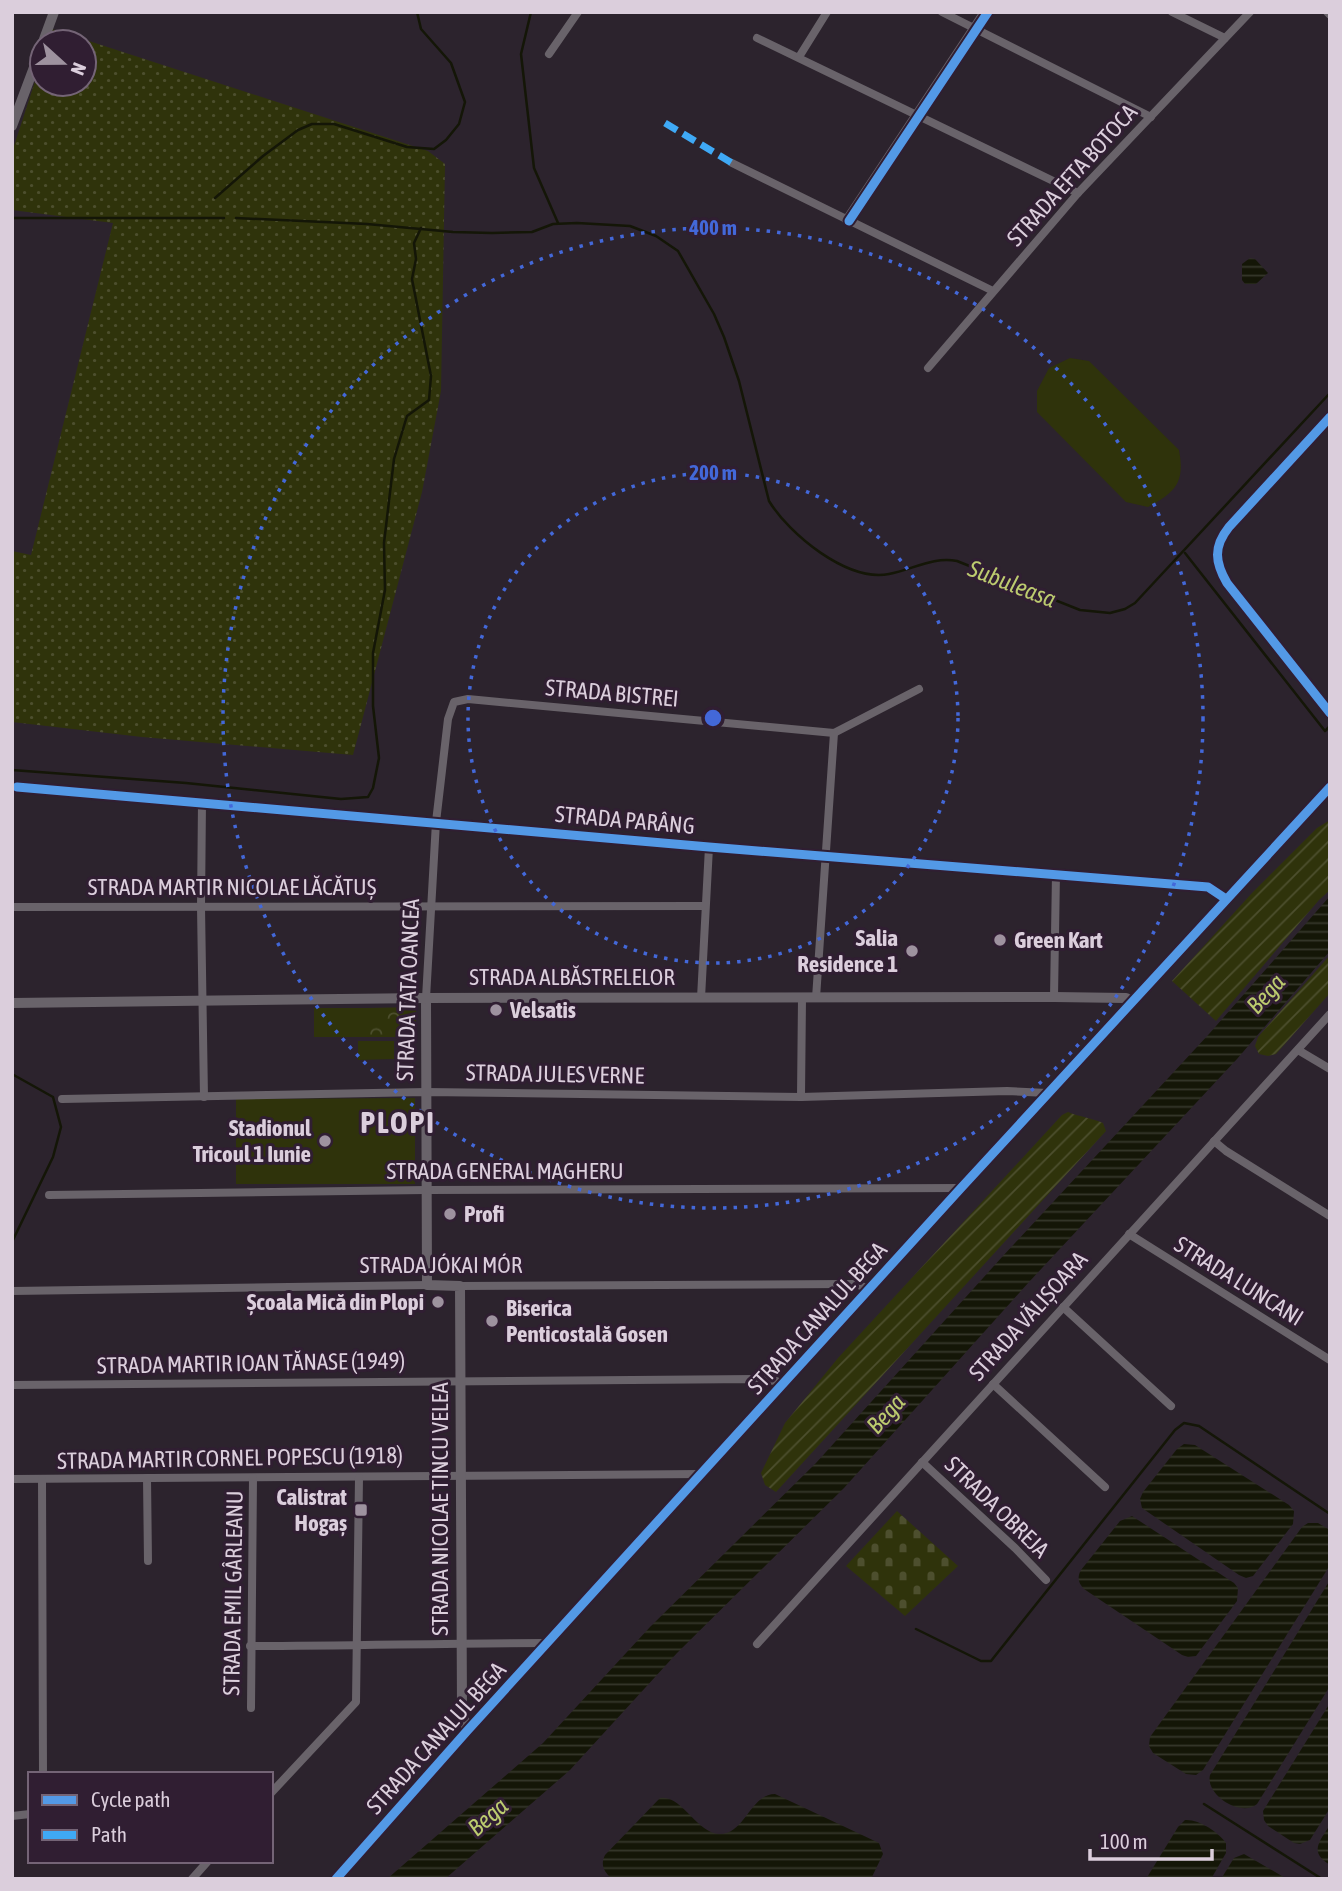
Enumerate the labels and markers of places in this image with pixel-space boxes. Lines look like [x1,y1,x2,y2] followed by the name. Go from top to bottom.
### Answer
[701,706,725,730] centre of rings
[797,925,898,977] place label: Salia Residence 1
[1014,927,1103,953] place label: Green Kart
[992,932,1008,948] marker: Green Kart
[904,943,920,959] marker: Salia Residence 1
[509,997,576,1023] place label: Velsatis
[488,1002,504,1018] marker: Velsatis
[193,1115,312,1167] place label: Stadionul Tricoul 1 Iunie
[317,1133,333,1149] marker: Stadionul Tricoul 1 Iunie
[464,1201,505,1227] place label: Profi
[442,1206,458,1222] marker: Profi
[247,1289,424,1316] place label: Școala Mică din Plopi
[430,1294,446,1310] marker: Școala Mică din Plopi
[506,1295,668,1347] place label: Biserica Penticostală Gosen
[484,1313,500,1329] marker: Biserica Penticostală Gosen
[276,1484,347,1537] place label: Calistrat Hogaș
[353,1502,369,1518] marker: Calistrat Hogaș

